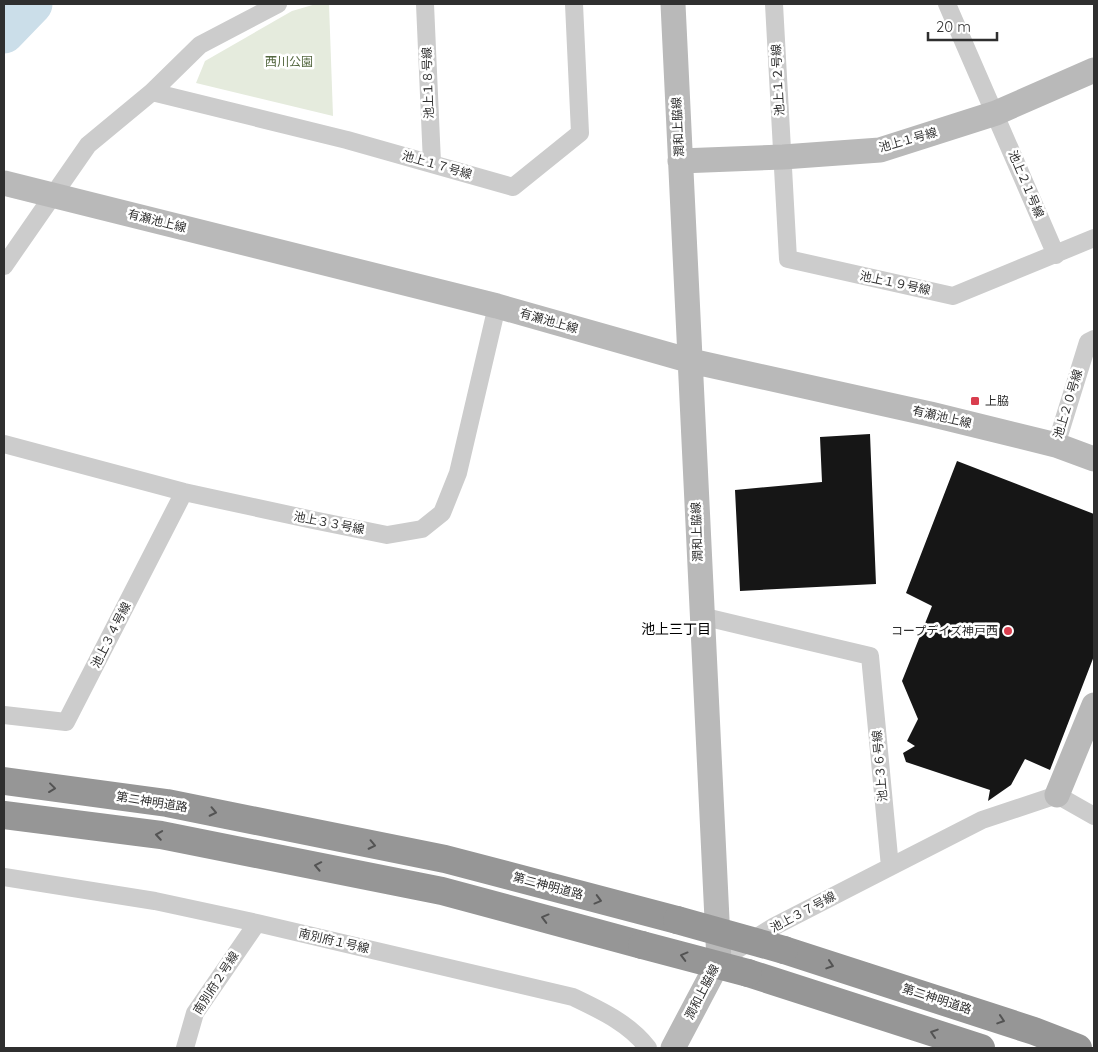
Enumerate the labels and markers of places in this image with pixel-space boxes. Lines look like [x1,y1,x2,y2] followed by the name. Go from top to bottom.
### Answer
[985,393,1009,408] place label: 上脇
[969,395,981,407] marker: 上脇
[891,623,998,638] place label: コープデイズ神戸西
[1002,625,1014,637] marker: コープデイズ神戸西

